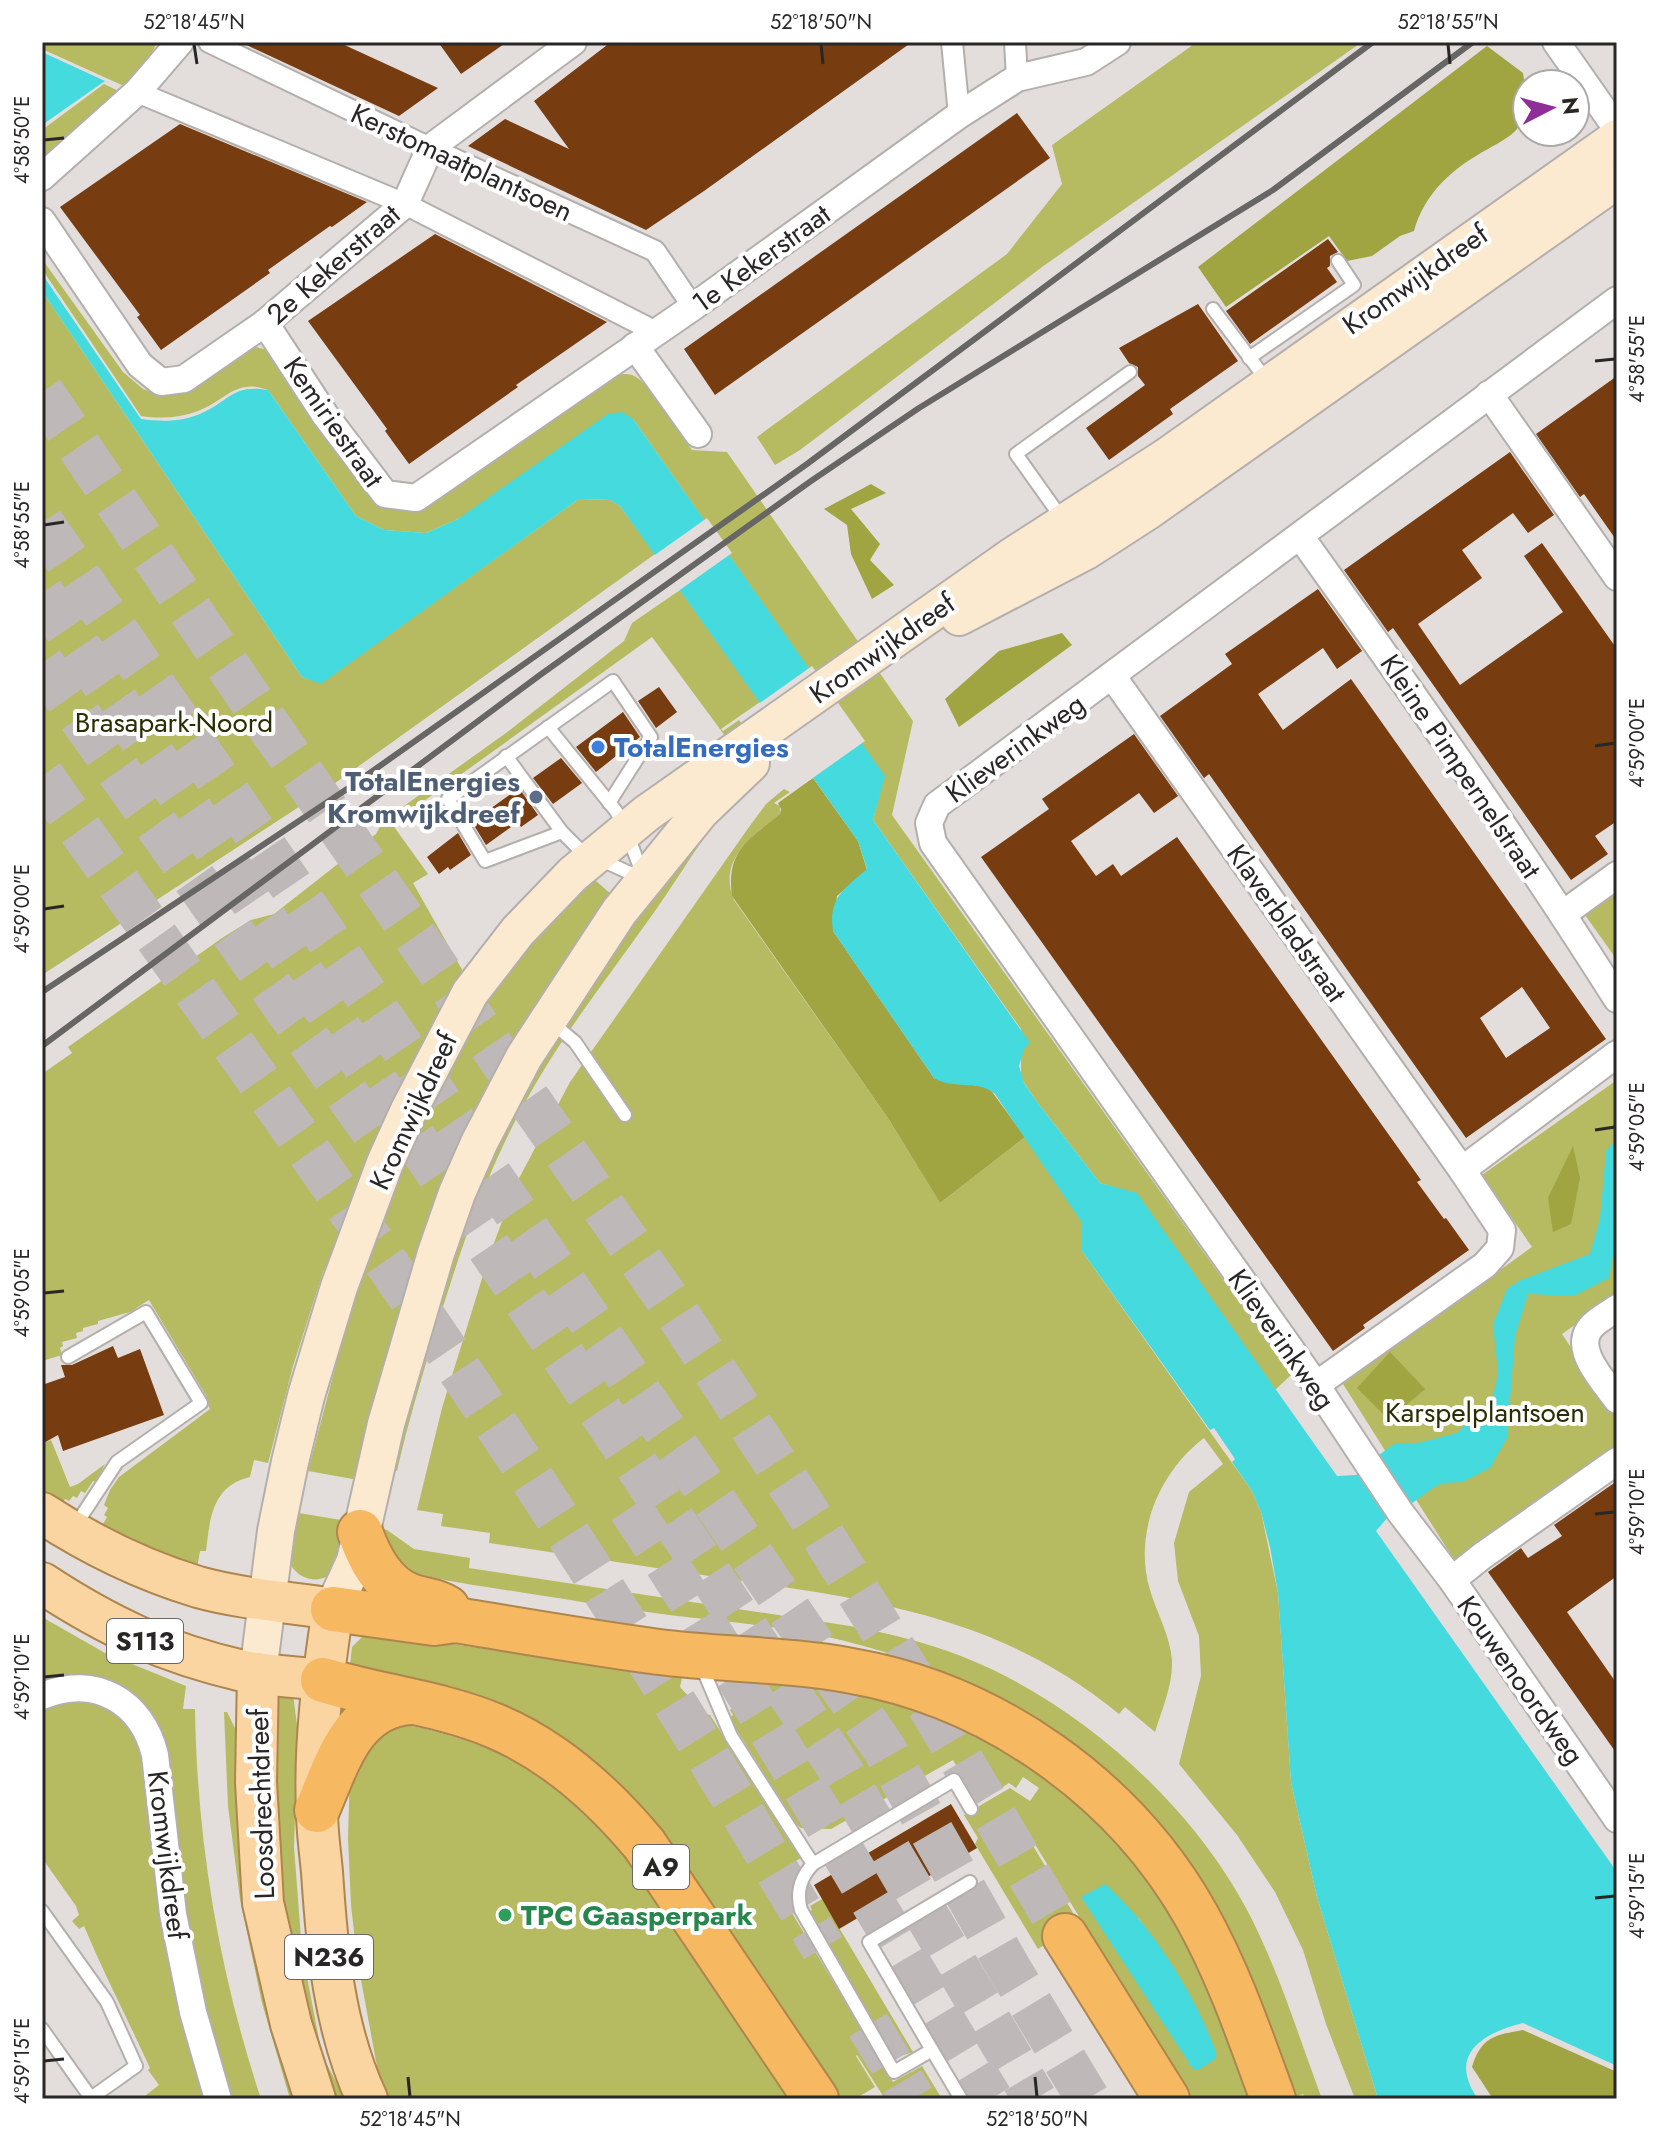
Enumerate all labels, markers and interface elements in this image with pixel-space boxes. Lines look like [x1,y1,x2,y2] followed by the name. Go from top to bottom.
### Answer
[143,8,245,37] text: 52°18'45"N
[770,8,872,37] text: 52°18'50"N
[1397,8,1499,37] text: 52°18'55"N
[1511,68,1591,148] north arrow
[344,93,580,232] street label: Kerstomaatplantsoen
[8,96,37,184] text: 4°58'50"E
[1554,96,1588,116] text: N
[257,194,409,334] street label: 2e Kekerstraat
[684,194,839,323] street label: 1e Kekerstraat
[1334,213,1497,345] street label: Kromwijkdreef
[1623,315,1652,403] text: 4°58'55"E
[273,349,394,496] street label: Kemiriestraat
[8,481,37,569] text: 4°58'55"E
[801,582,964,714] street label: Kromwijkdreef
[1370,646,1551,887] street label: Kleine Pimpernelstraat
[937,684,1093,813] street label: Klieverinkweg
[1623,698,1652,788] text: 4°59'00"E
[75,702,273,743] park label: Brasapark-Noord
[614,727,789,768] place label: TotalEnergies
[589,738,607,756] marker: TotalEnergies
[327,761,521,834] place label: TotalEnergies Kromwijkdreef
[527,788,545,806] marker: TotalEnergies Kromwijkdreef
[1217,836,1356,1011] street label: Klaverbladstraat
[8,864,37,954] text: 4°59'00"E
[359,1025,468,1197] street label: Kromwijkdreef
[1623,1082,1652,1172] text: 4°59'05"E
[8,1248,37,1338] text: 4°59'05"E
[1218,1261,1345,1418] street label: Klieverinkweg
[1385,1392,1585,1433] park label: Karspelplantsoen
[1623,1468,1652,1556] text: 4°59'10"E
[1447,1587,1594,1773] street label: Kouwenoordweg
[107,1619,183,1663] road number: S113
[8,1633,37,1721] text: 4°59'10"E
[238,1707,285,1900] street label: Loosdrechtdreef
[137,1768,198,1943] street label: Kromwijkdreef
[633,1845,689,1889] road number: A9
[1623,1853,1652,1939] text: 4°59'15"E
[521,1895,753,1936] place label: TPC Gaasperpark
[496,1906,514,1924] marker: TPC Gaasperpark
[285,1935,373,1979] road number: N236
[8,2018,37,2104] text: 4°59'15"E
[359,2105,461,2134] text: 52°18'45"N
[986,2105,1088,2134] text: 52°18'50"N

